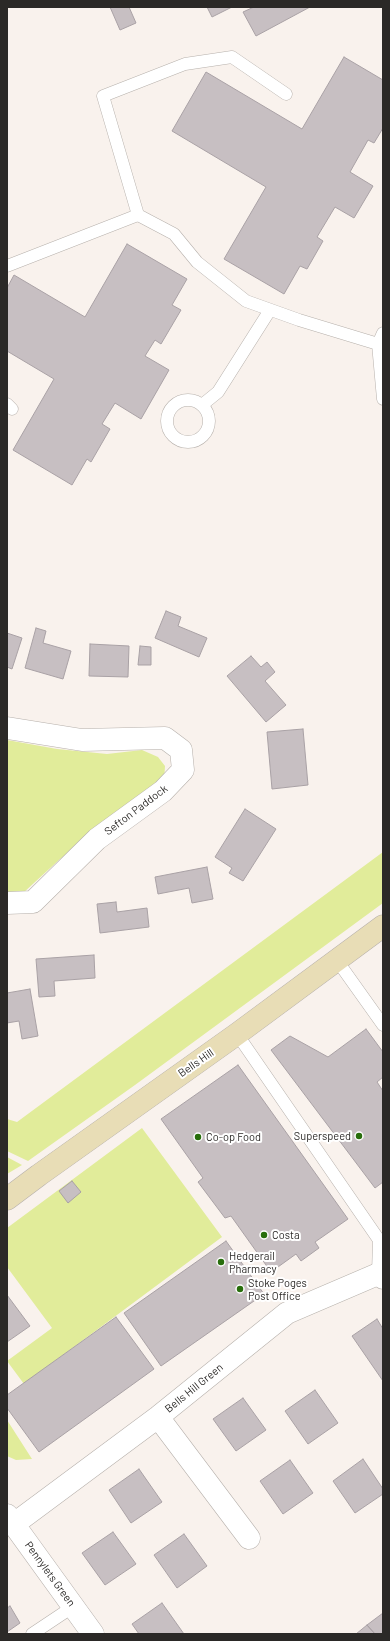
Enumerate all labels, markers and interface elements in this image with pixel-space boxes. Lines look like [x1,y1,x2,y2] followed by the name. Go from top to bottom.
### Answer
[102,782,170,838] street label: Sefton Paddock
[176,1046,216,1080] street label: Bells Hill
[294,1129,351,1143] place label: Superspeed
[206,1130,261,1144] place label: Co-op Food
[354,1131,364,1141] marker: Superspeed
[193,1132,203,1142] marker: Co-op Food
[272,1228,300,1242] place label: Costa
[259,1230,269,1240] marker: Costa
[229,1249,277,1275] place label: Hedgerail Pharmacy
[216,1257,226,1267] marker: Hedgerail Pharmacy
[248,1276,307,1302] place label: Stoke Poges Post Office
[235,1284,245,1294] marker: Stoke Poges Post Office
[162,1361,226,1415] street label: Bells Hill Green
[22,1539,78,1609] street label: Pennylets Green

